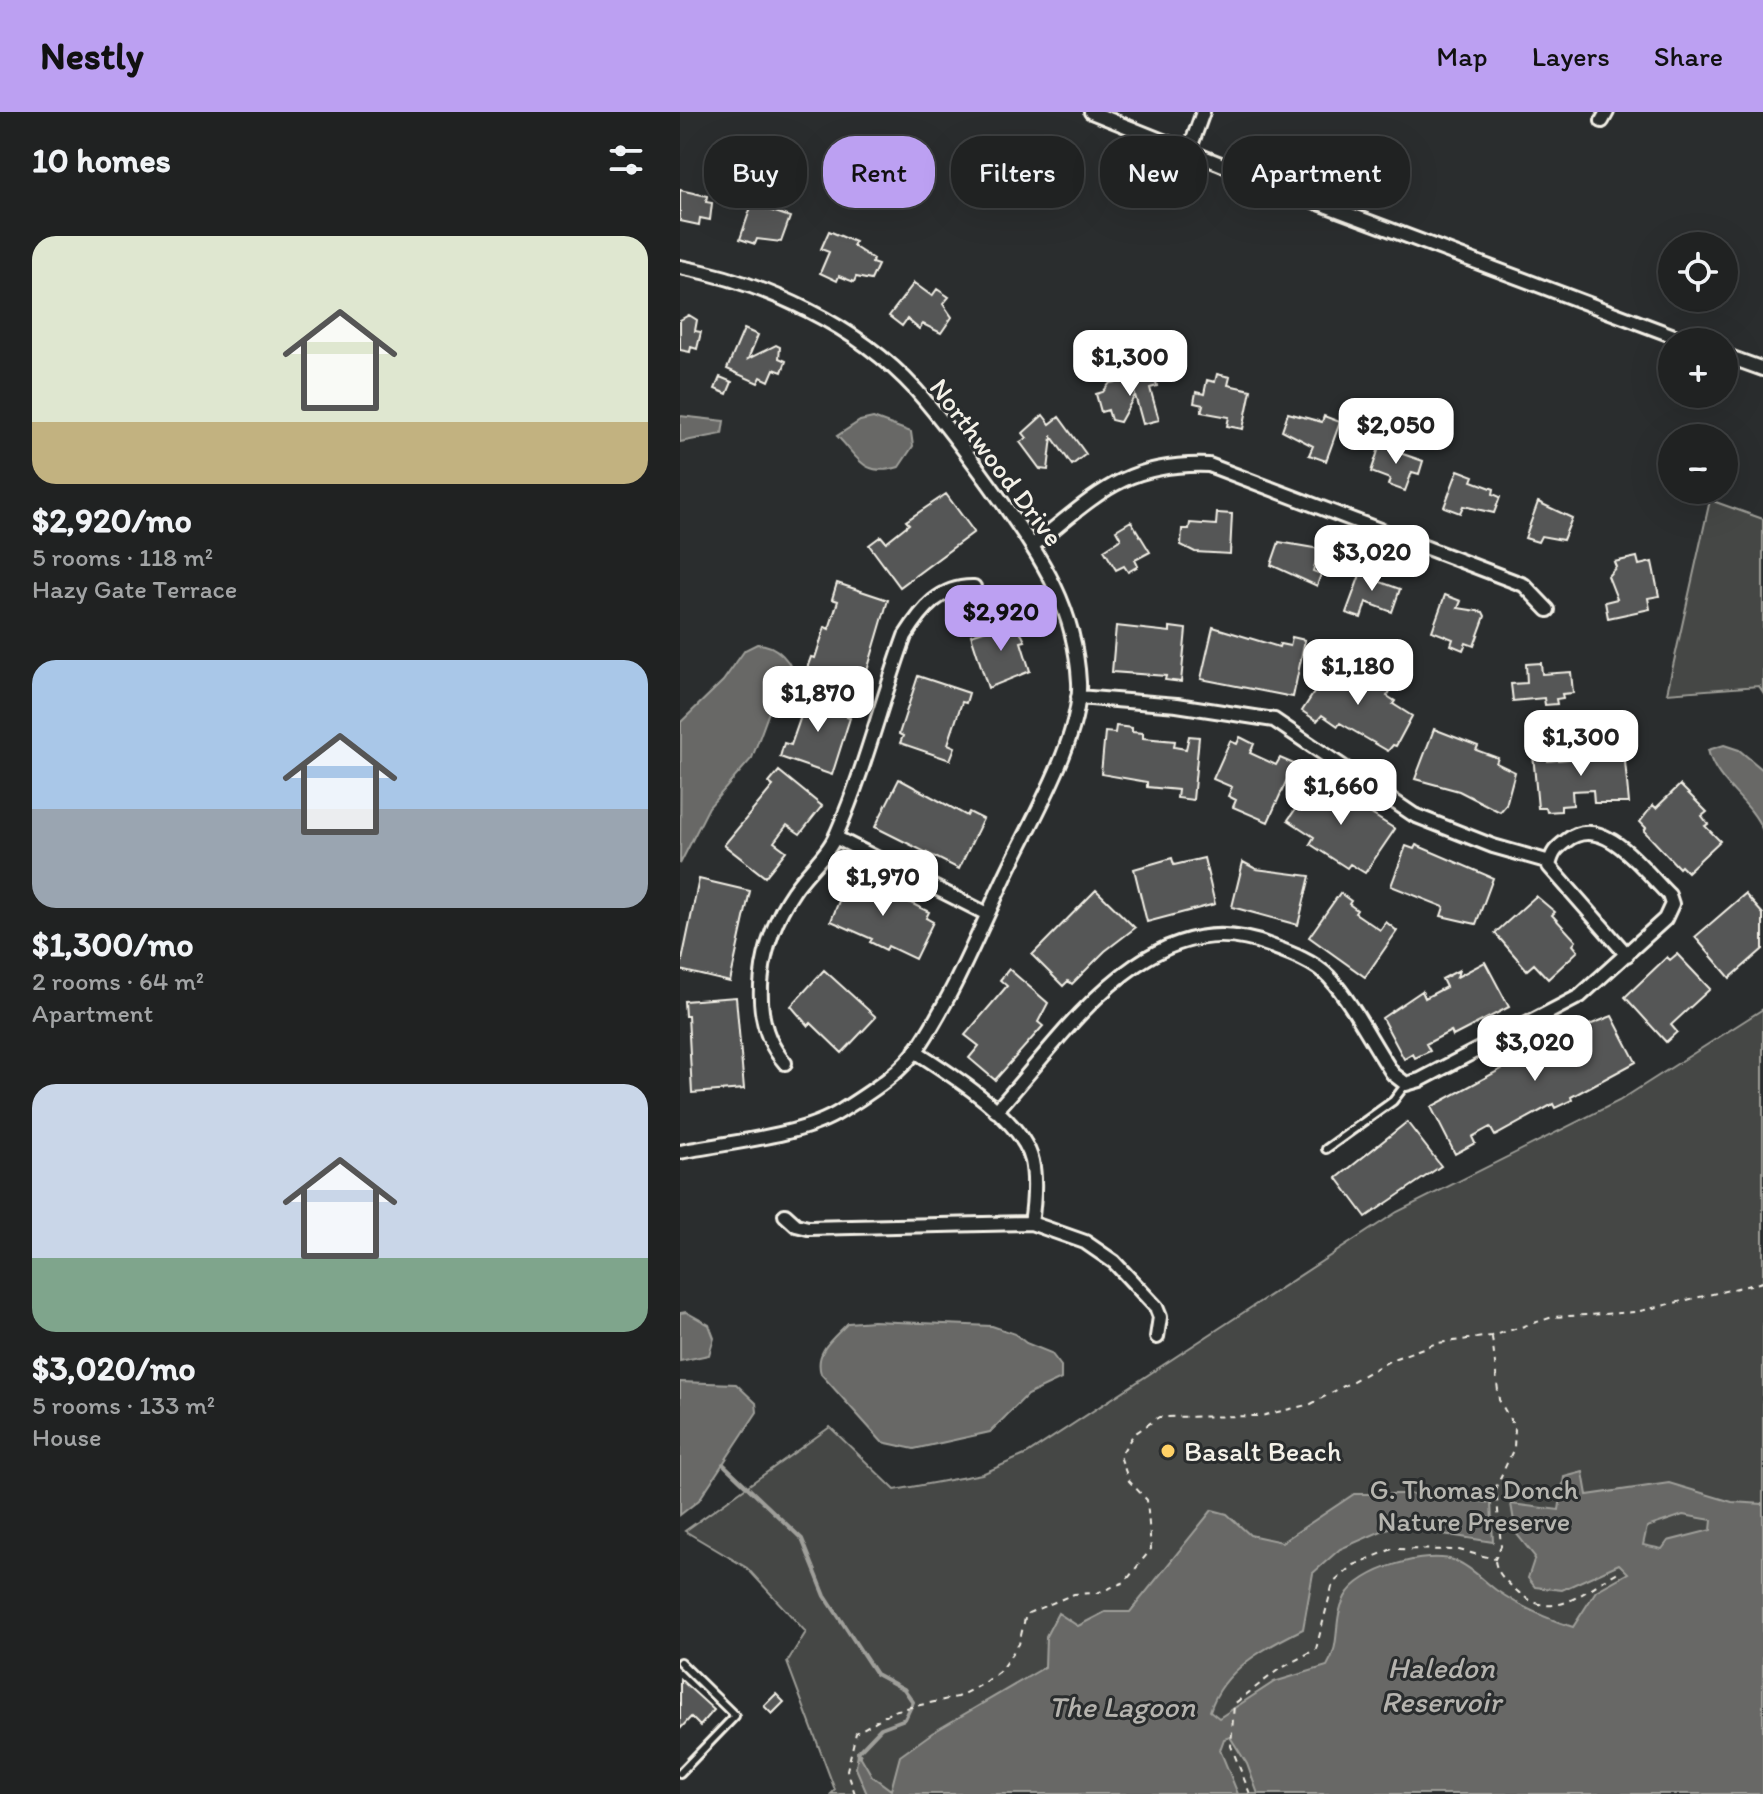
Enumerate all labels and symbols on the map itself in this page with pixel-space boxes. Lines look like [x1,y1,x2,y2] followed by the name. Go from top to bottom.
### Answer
[1065,330,1195,398] pin: $1,300
[923,371,1071,553] street label: Northwood Drive
[1331,398,1461,466] pin: $2,050
[1307,525,1437,593] pin: $3,020
[936,585,1066,653] pin: $2,920
[1293,639,1423,707] pin: $1,180
[753,666,883,734] pin: $1,870
[1516,710,1646,778] pin: $1,300
[1276,759,1406,827] pin: $1,660
[818,850,948,918] pin: $1,970
[1470,1015,1600,1083] pin: $3,020
[1184,1434,1341,1468] place label: Basalt Beach
[1159,1442,1177,1460] marker: Basalt Beach
[1369,1472,1579,1538] park label: G. Thomas Donch Nature Preserve
[1381,1649,1504,1720] water label: Haledon Reservoir
[1049,1688,1196,1725] water label: The Lagoon

